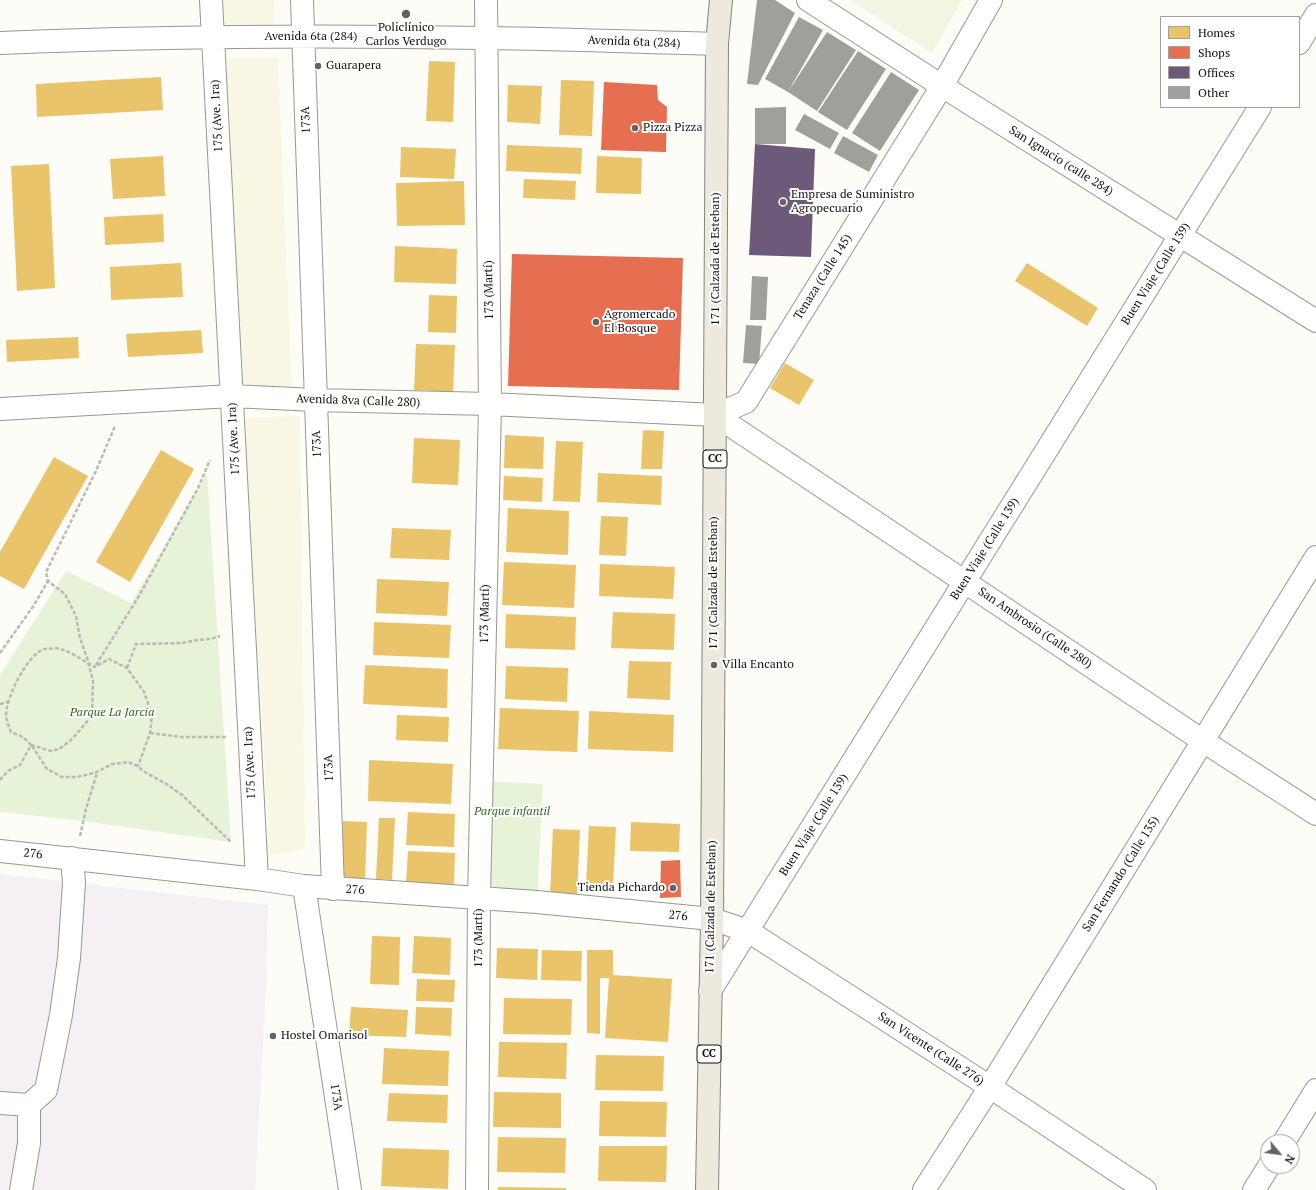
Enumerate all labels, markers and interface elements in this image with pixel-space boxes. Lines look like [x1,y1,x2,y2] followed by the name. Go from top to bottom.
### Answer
[400,8,412,20] marker: Policlínico Carlos Verdugo
[1160,16,1300,108] legend
[365,21,447,49] place label: Policlínico Carlos Verdugo
[1198,25,1235,40] text: Homes
[265,30,357,44] street label: Avenida 6ta (284)
[587,33,681,51] street label: Avenida 6ta (284)
[1198,45,1230,60] text: Shops
[326,59,381,73] place label: Guarapera
[313,61,323,71] marker: Guarapera
[1198,65,1235,80] text: Offices
[208,79,226,153] street label: 175 (Ave. 1ra)
[1198,85,1229,100] text: Other
[298,106,314,134] street label: 173A
[643,121,702,135] place label: Pizza Pizza
[630,123,640,133] marker: Pizza Pizza
[1006,123,1116,199] street label: San Ignacio (calle 284)
[791,188,914,216] place label: Empresa de Suministro Agropecuario
[709,192,723,326] street label: 171 (Calzada de Esteban)
[778,197,788,207] marker: Empresa de Suministro Agropecuario
[1119,220,1193,328] street label: Buen Viaje (Calle 139)
[791,232,855,322] street label: Tenaza (Calle 145)
[481,260,497,320] street label: 173 (Martí)
[604,308,675,336] place label: Agromercado El Bosque
[591,317,601,327] marker: Agromercado El Bosque
[296,392,420,410] street label: Avenida 8va (Calle 280)
[225,402,243,476] street label: 175 (Ave. 1ra)
[309,430,325,458] street label: 173A
[703,450,727,468] road number: CC
[948,495,1022,603] street label: Buen Viaje (Calle 139)
[707,516,721,650] street label: 171 (Calzada de Esteban)
[477,584,493,644] street label: 173 (Martí)
[975,584,1095,672] street label: San Ambrosio (Calle 280)
[722,658,794,672] place label: Villa Encanto
[709,660,719,670] marker: Villa Encanto
[70,706,154,720] park label: Parque La Jarcia
[241,726,259,800] street label: 175 (Ave. 1ra)
[321,754,337,782] street label: 173A
[777,771,851,879] street label: Buen Viaje (Calle 139)
[474,805,550,819] park label: Parque infantil
[1079,814,1163,934] street label: San Fernando (Calle 135)
[703,840,719,974] street label: 171 (Calzada de Esteban)
[23,846,43,862] street label: 276
[578,881,665,895] place label: Tienda Pichardo
[345,882,365,898] street label: 276
[668,883,678,893] marker: Tienda Pichardo
[472,908,486,968] street label: 173 (Martí)
[668,908,688,924] street label: 276
[875,1009,987,1089] street label: San Vicente (Calle 276)
[281,1029,368,1043] place label: Hostel Omarisol
[268,1031,278,1041] marker: Hostel Omarisol
[697,1045,721,1063] road number: CC
[327,1082,345,1112] street label: 173A
[1260,1134,1300,1174] north arrow
[1281,1152,1298,1166] text: N

